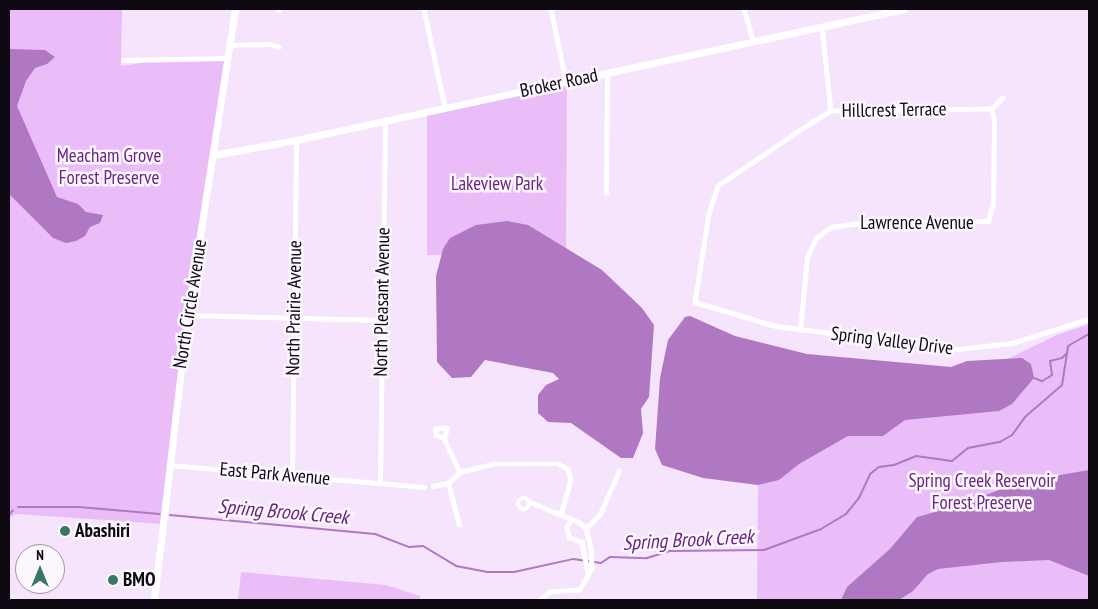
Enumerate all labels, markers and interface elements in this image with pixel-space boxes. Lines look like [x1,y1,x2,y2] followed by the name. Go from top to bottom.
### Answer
[518,64,600,102] street label: Broker Road
[841,98,947,122] street label: Hillcrest Terrace
[57,145,161,189] park label: Meacham Grove Forest Preserve
[451,173,543,195] park label: Lakeview Park
[860,212,974,234] street label: Lawrence Avenue
[369,227,395,377] street label: North Pleasant Avenue
[169,238,211,370] street label: North Circle Avenue
[281,240,307,376] street label: North Prairie Avenue
[829,322,955,360] street label: Spring Valley Drive
[218,458,332,490] street label: East Park Avenue
[908,470,1056,514] park label: Spring Creek Reservoir Forest Preserve
[216,494,350,530] water label: Spring Brook Creek
[75,520,130,542] place label: Abashiri
[59,525,71,537] marker: Abashiri
[622,525,754,555] water label: Spring Brook Creek
[15,544,65,594] north arrow
[36,546,44,564] text: N
[123,569,155,591] place label: BMO
[107,574,119,586] marker: BMO

